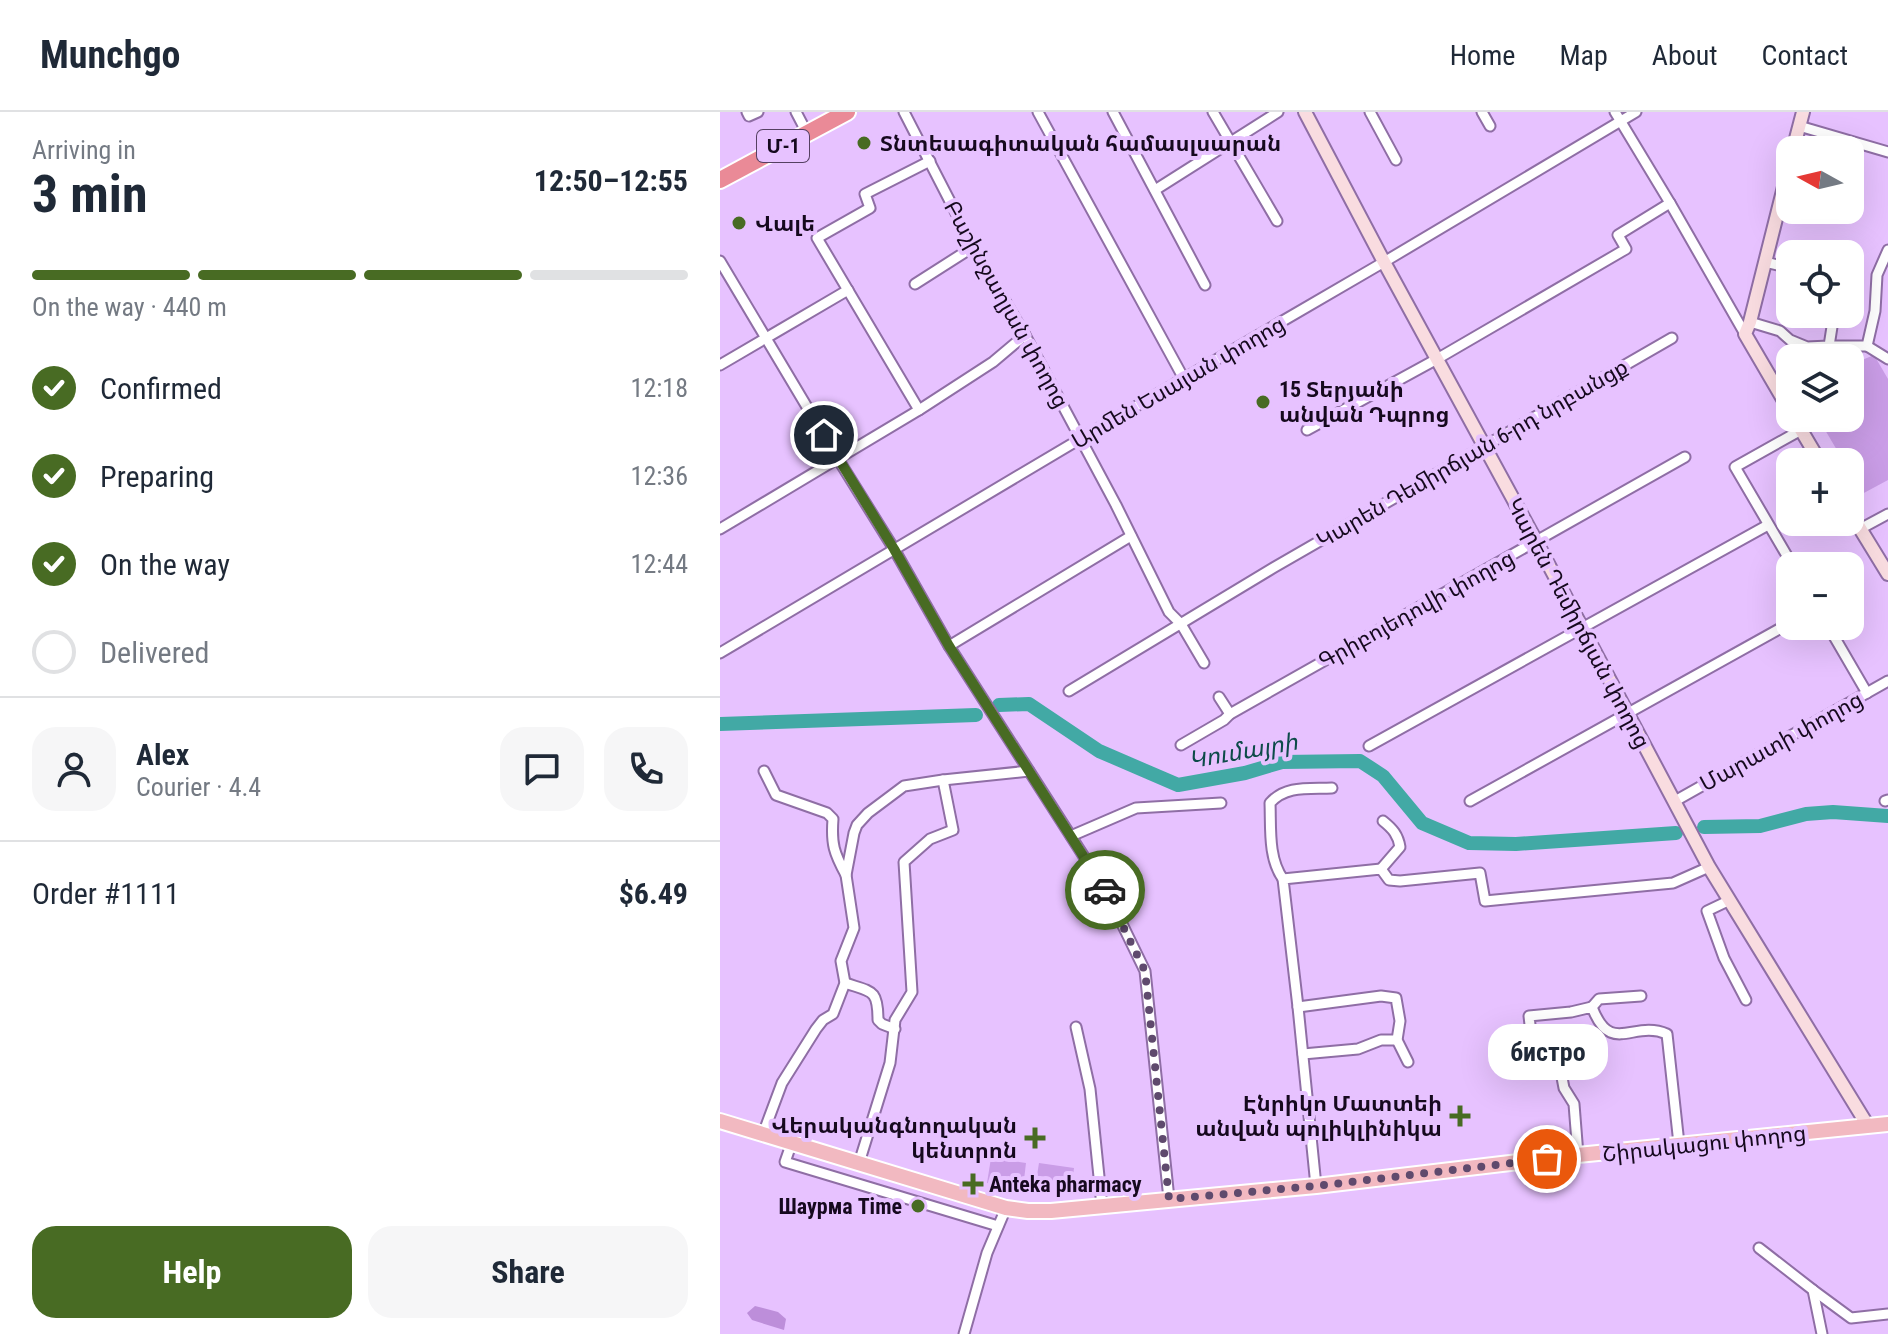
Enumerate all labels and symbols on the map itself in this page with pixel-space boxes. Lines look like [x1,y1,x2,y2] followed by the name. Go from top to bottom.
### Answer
[757,130,809,162] road number: Մ-1
[880,131,1281,156] place label: Տնտեսագիտական համասլսարան
[855,134,873,152] marker: Տնտեսագիտական համասլսարան
[1776,136,1864,224] north arrow
[939,196,1074,412] street label: Բաշինջաղյան փողոց
[755,211,815,236] place label: Վալե
[730,214,748,232] marker: Վալե
[1067,311,1289,454] street label: Արմեն Եսայան փողոց
[1312,354,1632,553] street label: Կարեն Դեմիրճյան 6-րդ նրբանցք
[1279,377,1450,427] place label: 15 Տերյանի անվան Դպրոց
[1254,393,1272,411] marker: 15 Տերյանի անվան Դպրոց
[790,401,858,469] pin
[1502,494,1655,753] street label: Կարեն Դեմիրճյան փողոց
[1314,545,1518,674] street label: Գրիբոյեդովի փողոց
[1696,686,1867,796] street label: Մարատի փողոց
[1186,728,1300,774] water label: Կումայրի
[1065,850,1145,930] courier
[1487,1023,1607,1079] callout: бистро
[1195,1091,1442,1141] place label: Էնրիկո Մատտեի անվան պոլիկլինիկա
[1449,1105,1471,1127] marker: Էնրիկո Մատտեի անվան պոլիկլինիկա
[771,1113,1017,1163] place label: Վերականգնողական կենտրոն
[1601,1120,1807,1167] street label: Շիրակացու փողոց
[1513,1125,1581,1193] pin
[1024,1127,1046,1149] marker: Վերականգնողական կենտրոն
[989,1172,1142,1197] place label: Anteka pharmacy
[964,1175,982,1193] marker: Anteka pharmacy
[778,1194,902,1219] place label: Шаурма Time
[909,1197,927,1215] marker: Шаурма Time

